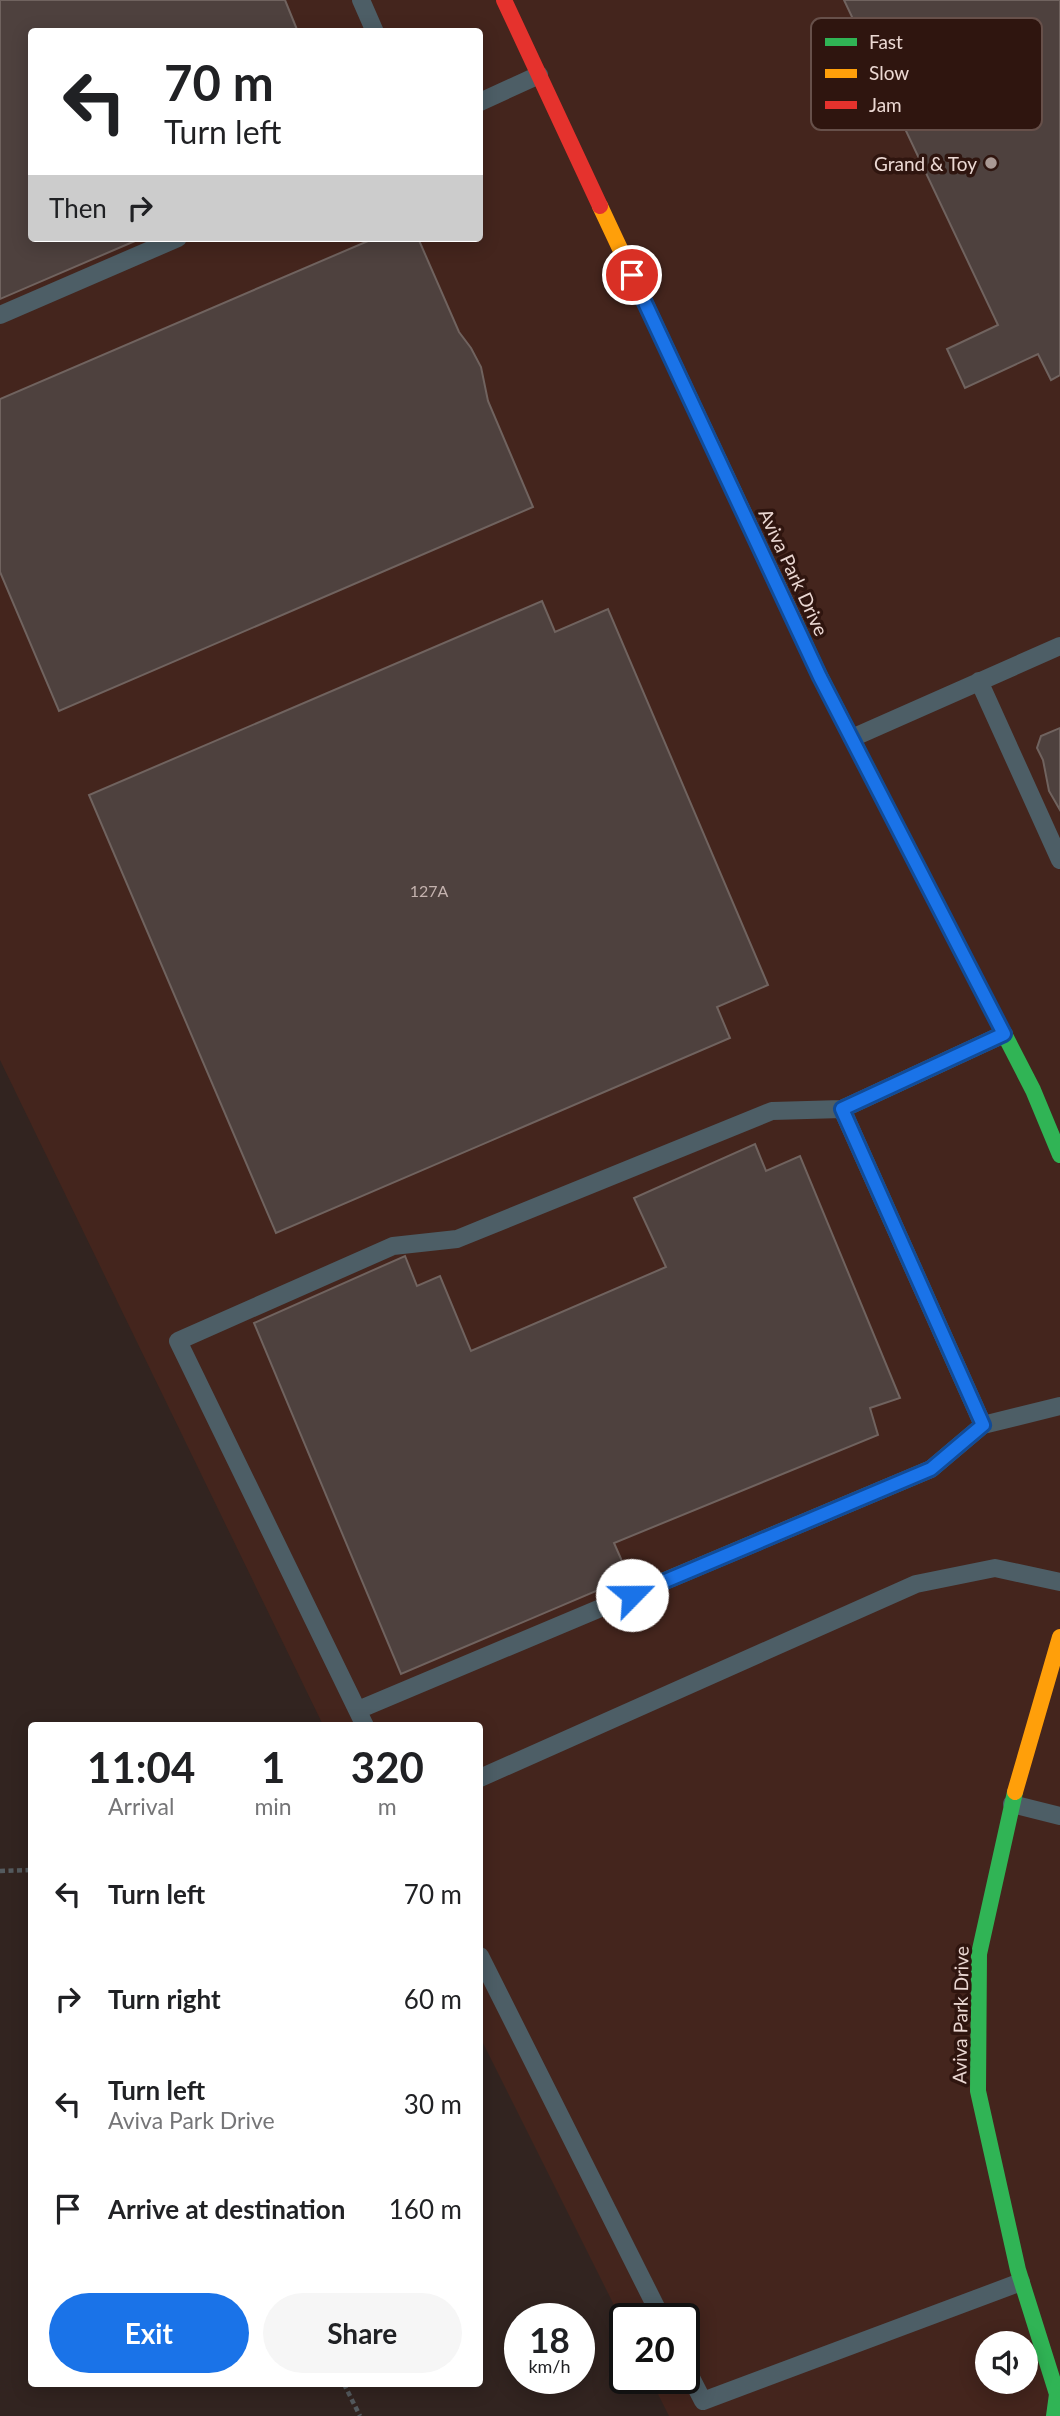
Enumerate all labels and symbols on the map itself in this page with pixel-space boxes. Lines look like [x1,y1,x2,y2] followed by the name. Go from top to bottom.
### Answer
[811,18,1042,130] legend
[869,30,903,53] text: Fast
[869,61,909,84] text: Slow
[869,93,902,116] text: Jam
[874,152,977,175] place label: Grand & Toy
[983,155,999,171] marker: Grand & Toy
[602,245,662,305] pin
[754,505,834,639] street label: Aviva Park Drive
[410,881,449,900] house number: 127A
[595,1558,669,1632] position arrow
[947,1946,973,2084] street label: Aviva Park Drive
[609,2303,700,2394] speed limit sign: 20

